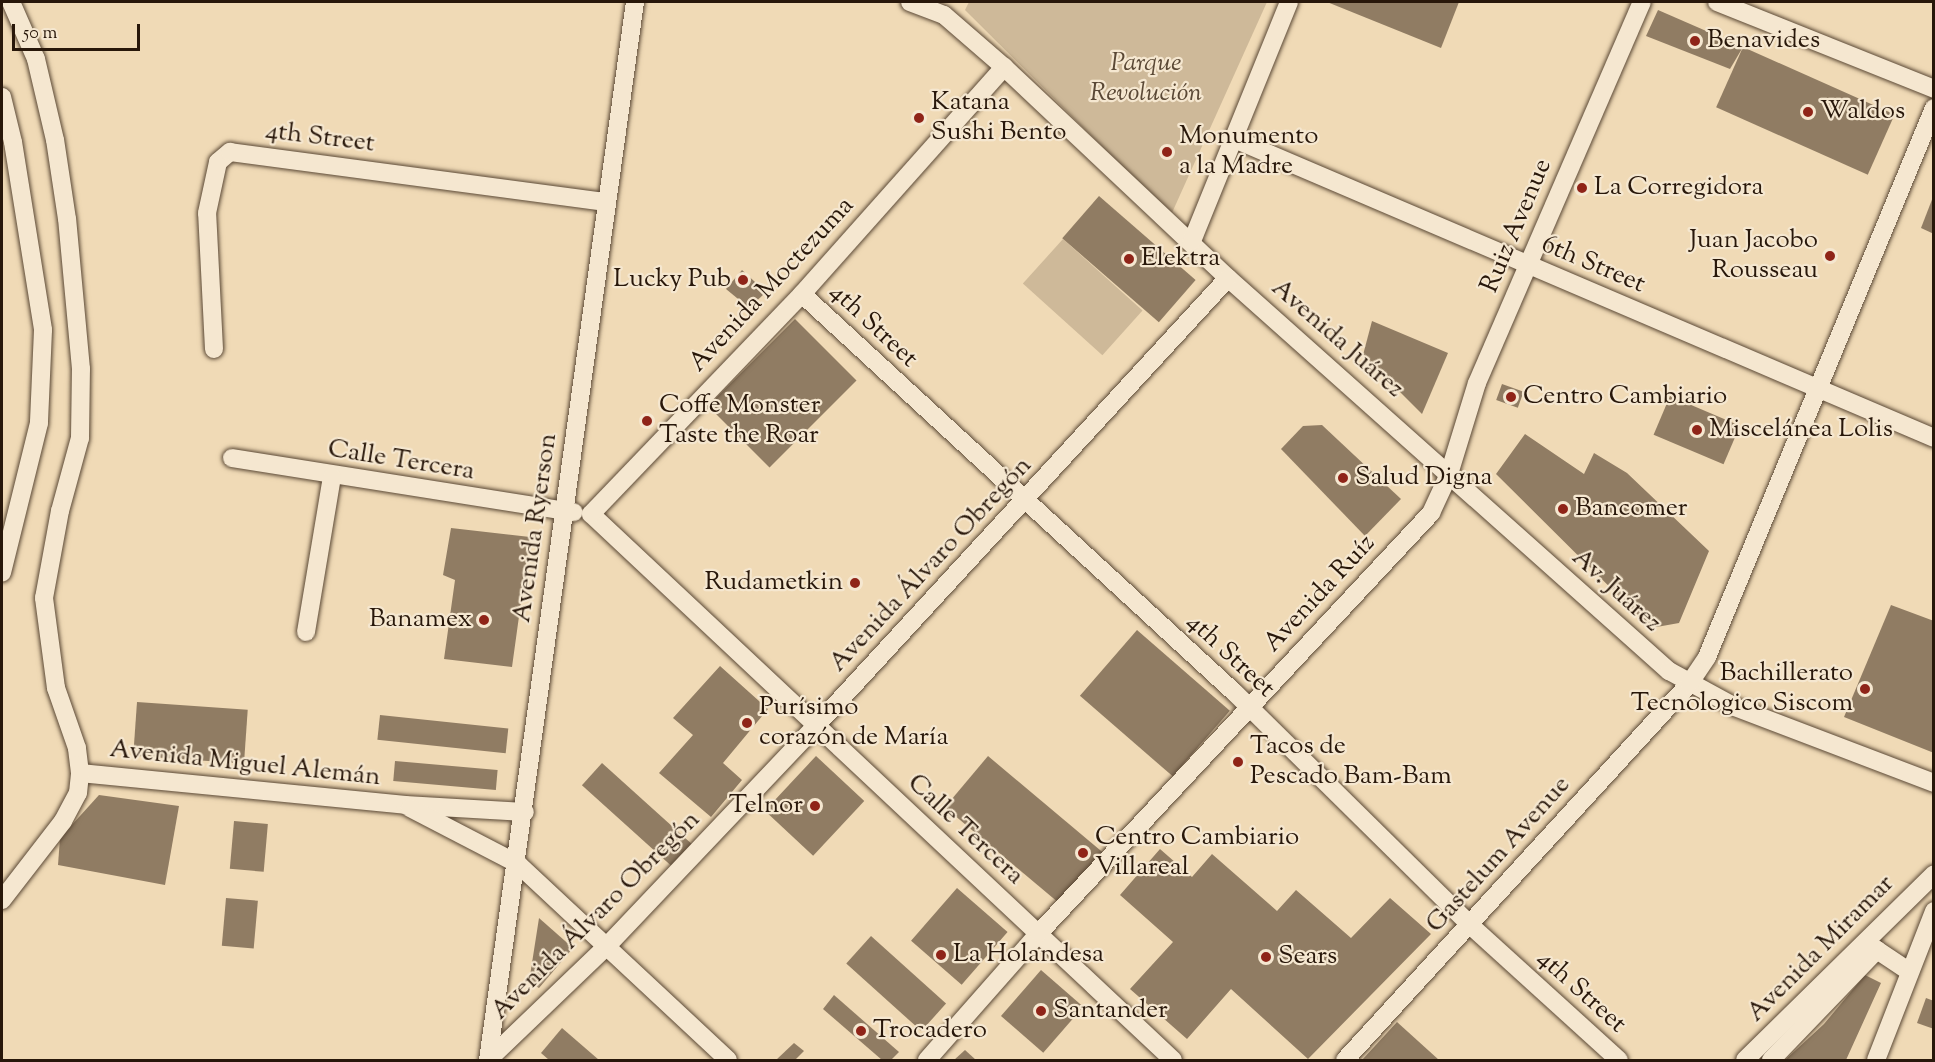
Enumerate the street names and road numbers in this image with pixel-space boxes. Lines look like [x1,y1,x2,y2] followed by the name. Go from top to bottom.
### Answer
[264,116,376,160] street label: 4th Street
[1475,154,1559,298] street label: Ruiz Avenue
[683,191,861,379] street label: Avenida Moctezuma
[1536,229,1650,301] street label: 6th Street
[1264,273,1410,405] street label: Avenida Juárez
[822,277,924,375] street label: 4th Street
[507,431,565,625] street label: Avenida Ryerson
[326,434,476,488] street label: Calle Tercera
[823,451,1039,679] street label: Avenida Álvaro Obregón
[1258,529,1382,659] street label: Avenida Ruíz
[1565,543,1667,639] street label: Av. Juárez
[1179,607,1281,705] street label: 4th Street
[108,734,382,794] street label: Avenida Miguel Alemán
[900,768,1030,892] street label: Calle Tercera
[1420,770,1578,940] street label: Gastelum Avenue
[485,805,707,1027] street label: Avenida Álvaro Obregón
[1741,869,1901,1029] street label: Avenida Miramar
[1530,944,1632,1040] street label: 4th Street

